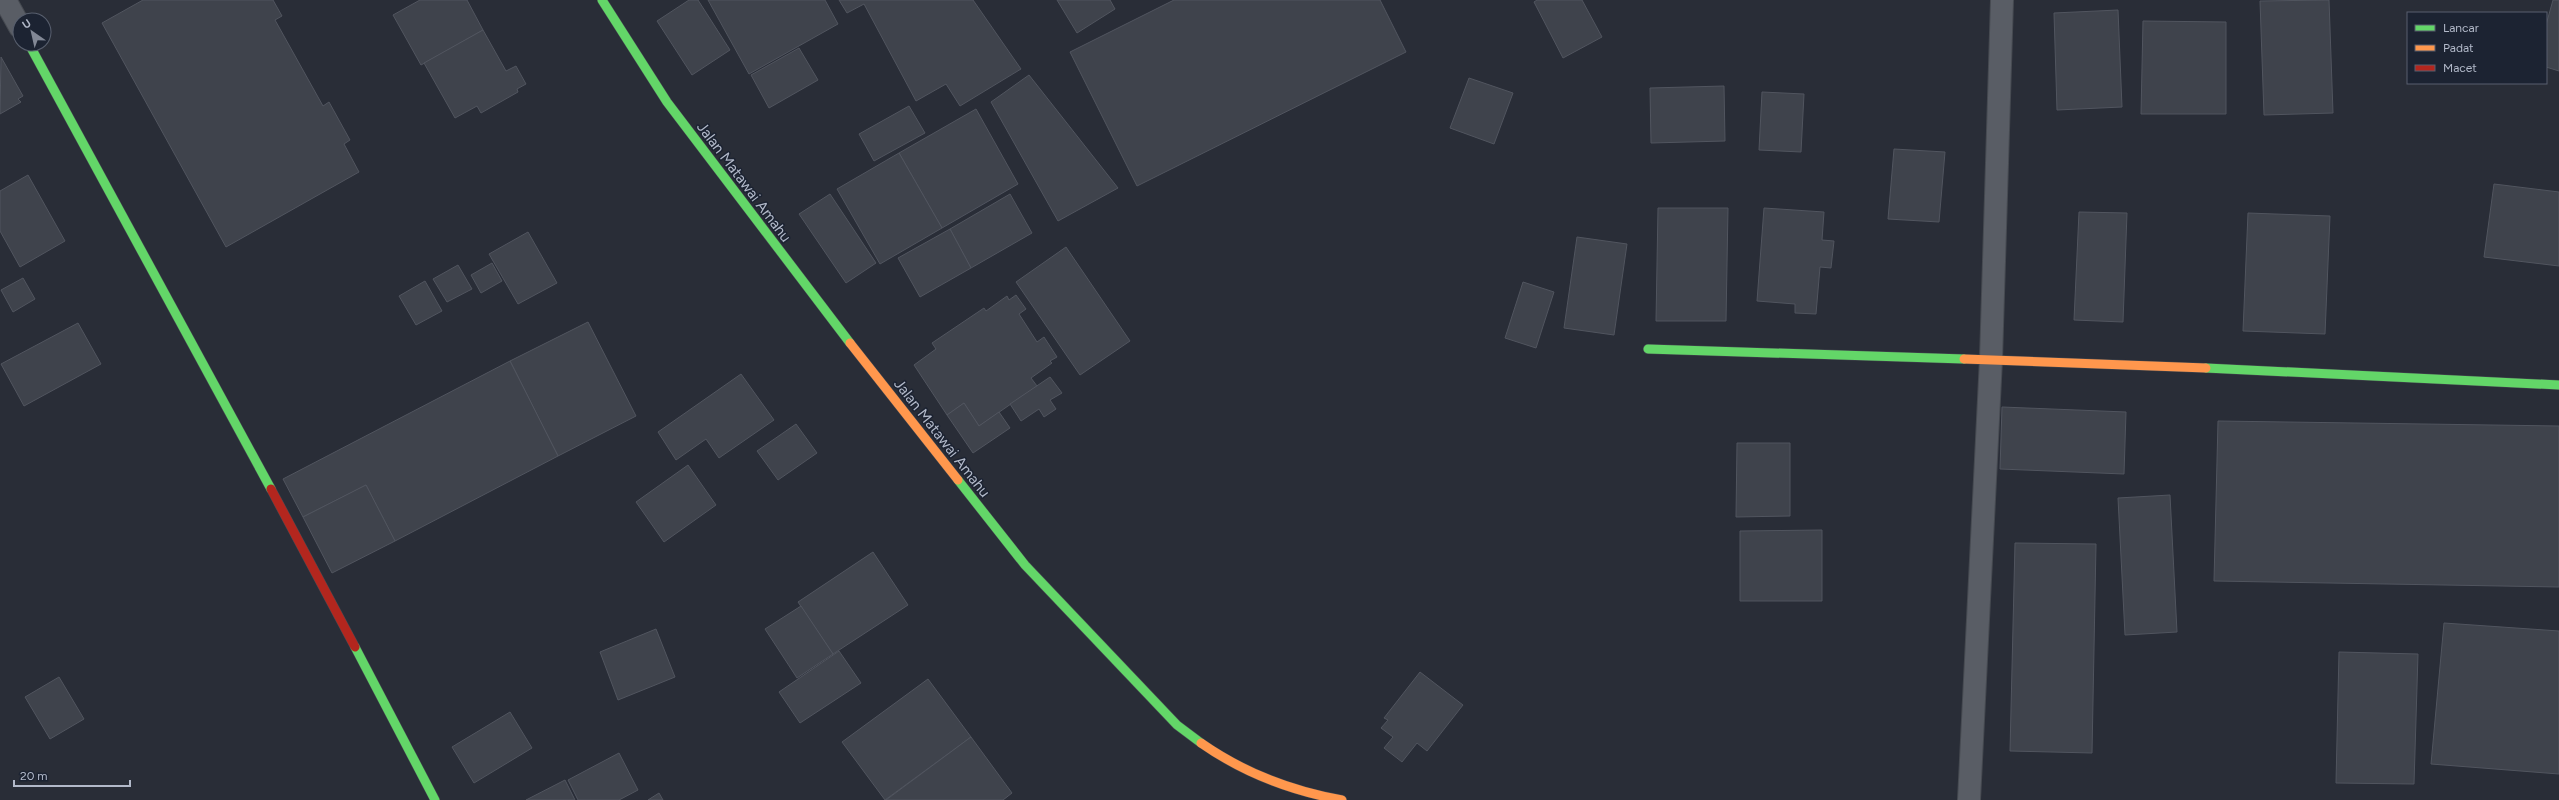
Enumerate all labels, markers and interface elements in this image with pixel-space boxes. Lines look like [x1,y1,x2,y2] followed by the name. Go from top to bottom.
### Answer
[12,12,52,52] north arrow
[2407,12,2547,84] legend
[20,16,34,32] text: U
[2443,21,2479,35] text: Lancar
[2443,41,2474,55] text: Padat
[2443,61,2477,75] text: Macet
[693,118,795,246] street label: Jalan Matawai Amahu
[890,375,994,501] street label: Jalan Matawai Amahu
[14,762,130,788] scale bar
[20,769,48,783] text: 20 m

